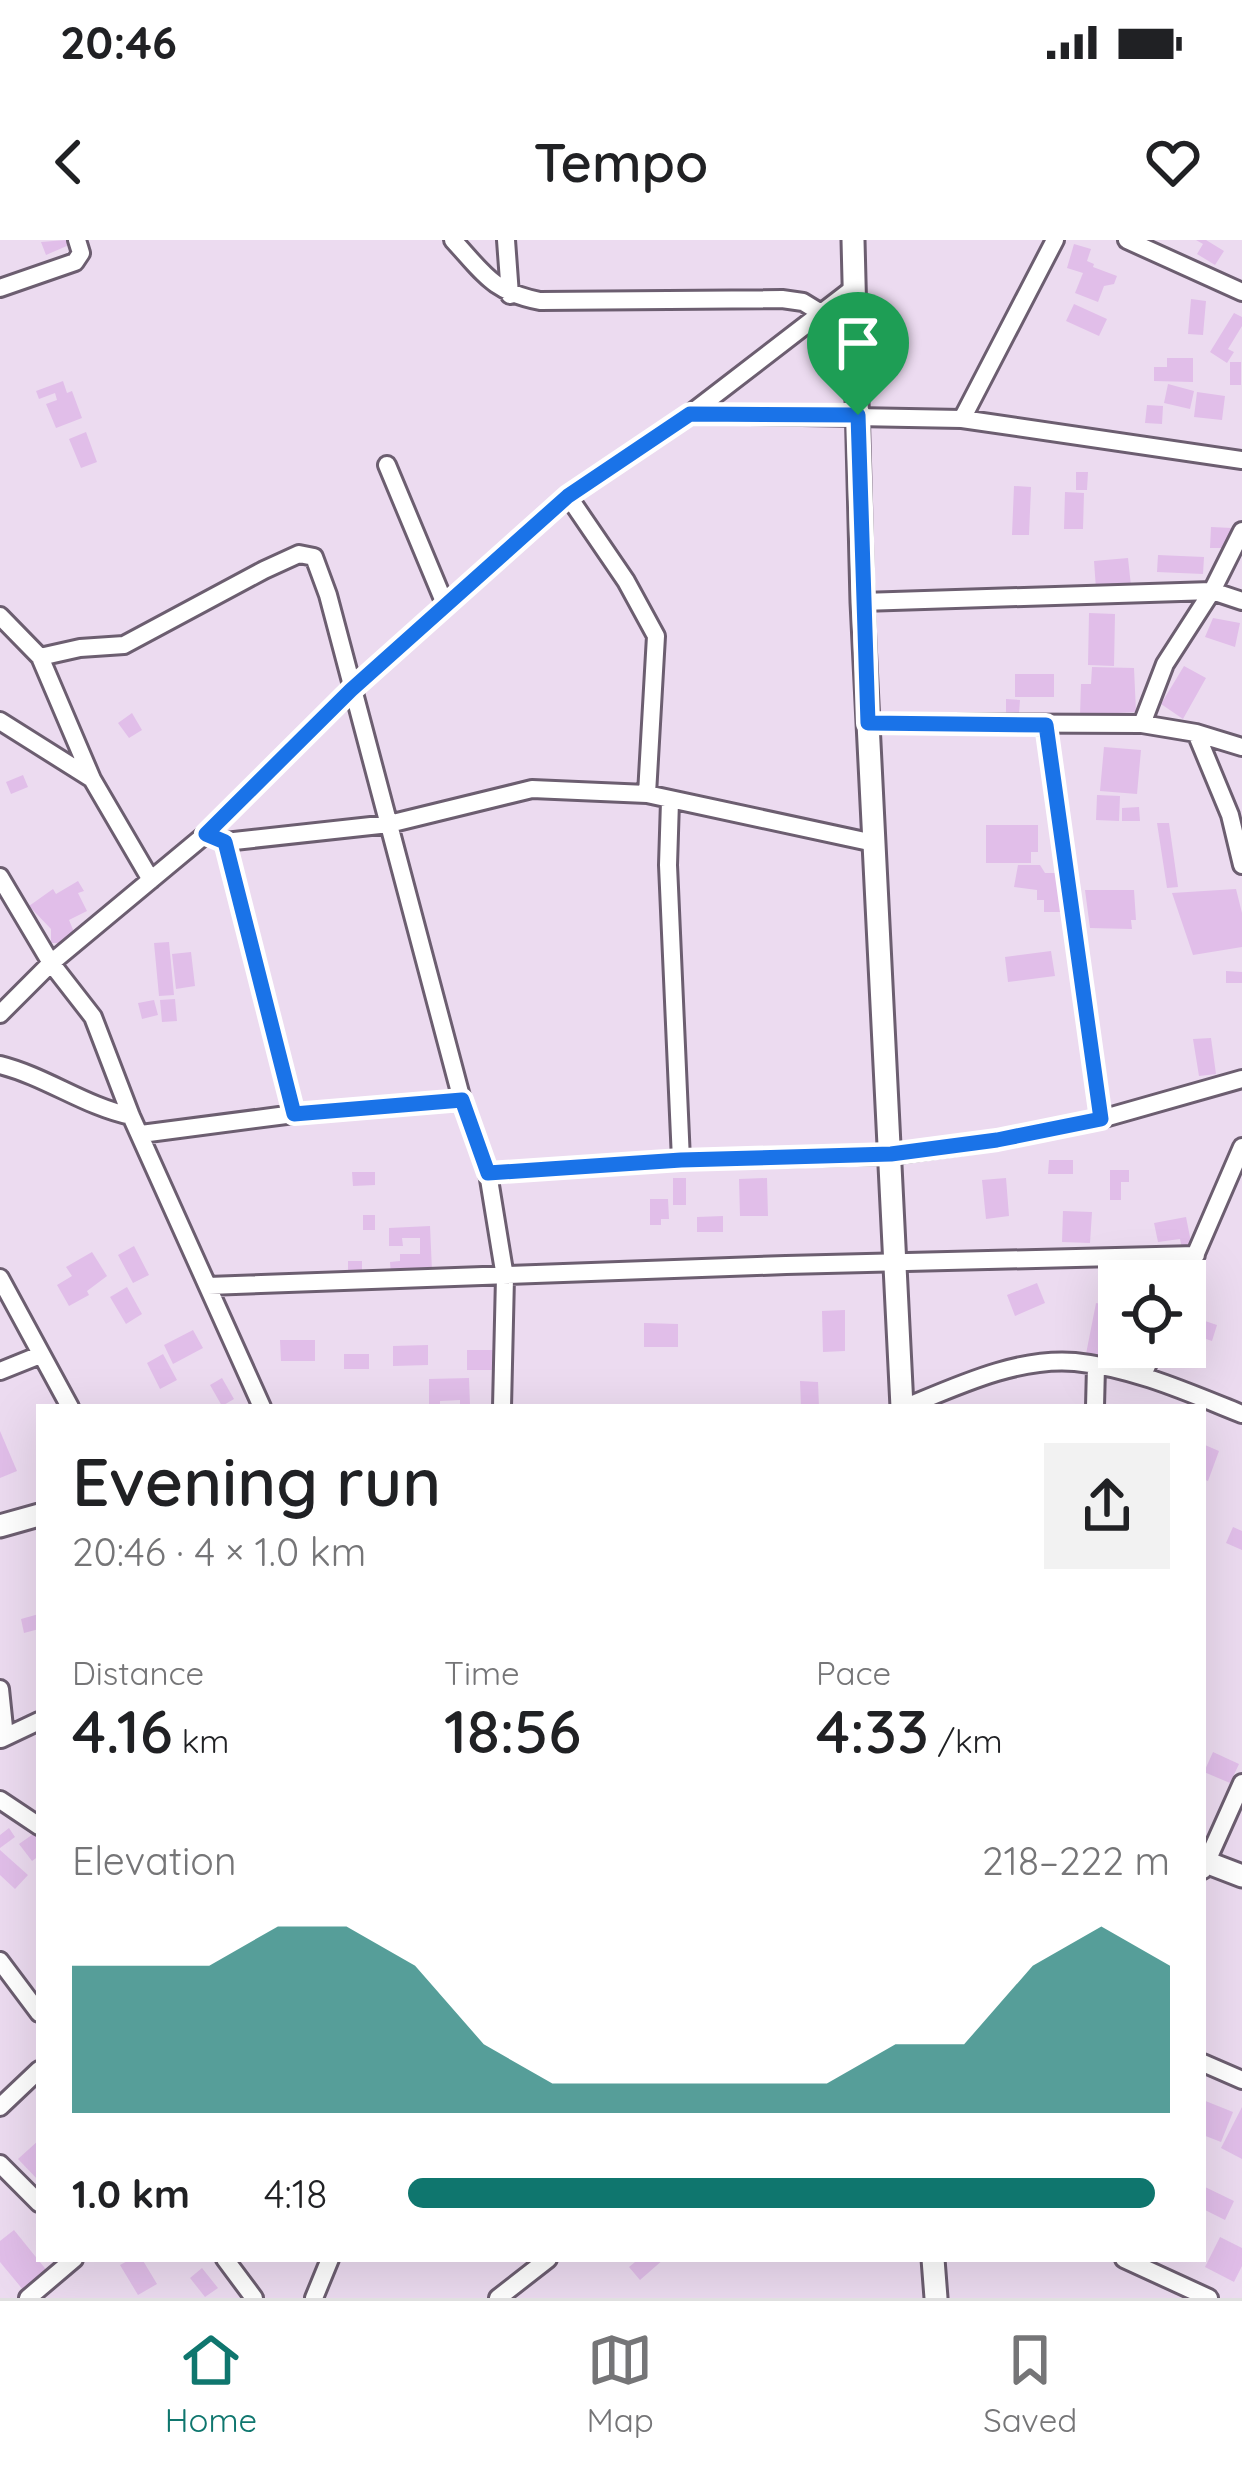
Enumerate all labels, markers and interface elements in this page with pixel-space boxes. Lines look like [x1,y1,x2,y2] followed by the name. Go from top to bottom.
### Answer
[60,14,177,70] text: 20:46
[534,128,708,196] text: Tempo
[36,129,102,195] icon: back
[1140,129,1206,195] icon: heart
[807,292,909,415] pin
[825,310,891,376] icon: arrive
[1098,1260,1206,1368] map controls
[1098,1260,1206,1368] button: locate
[72,1440,441,1523] text: Evening run
[1044,1443,1170,1569] button: share
[72,1527,366,1576] text: 20:46 · 4 × 1.0 km
[72,1652,204,1693] text: Distance
[444,1652,520,1693] text: Time
[816,1652,891,1693] text: Pace
[72,1693,173,1768] text: 4.16
[444,1693,581,1768] text: 18:56
[816,1693,929,1768] text: 4:33
[173,1720,229,1761] text: km
[929,1720,1003,1761] text: /km
[72,1836,236,1885] text: Elevation
[982,1836,1170,1885] text: 218–222 m
[72,2169,190,2218] text: 1.0 km
[264,2169,327,2218] text: 4:18
[165,2327,257,2440] tab: Home
[587,2327,654,2440] tab: Map
[983,2327,1077,2440] tab: Saved

